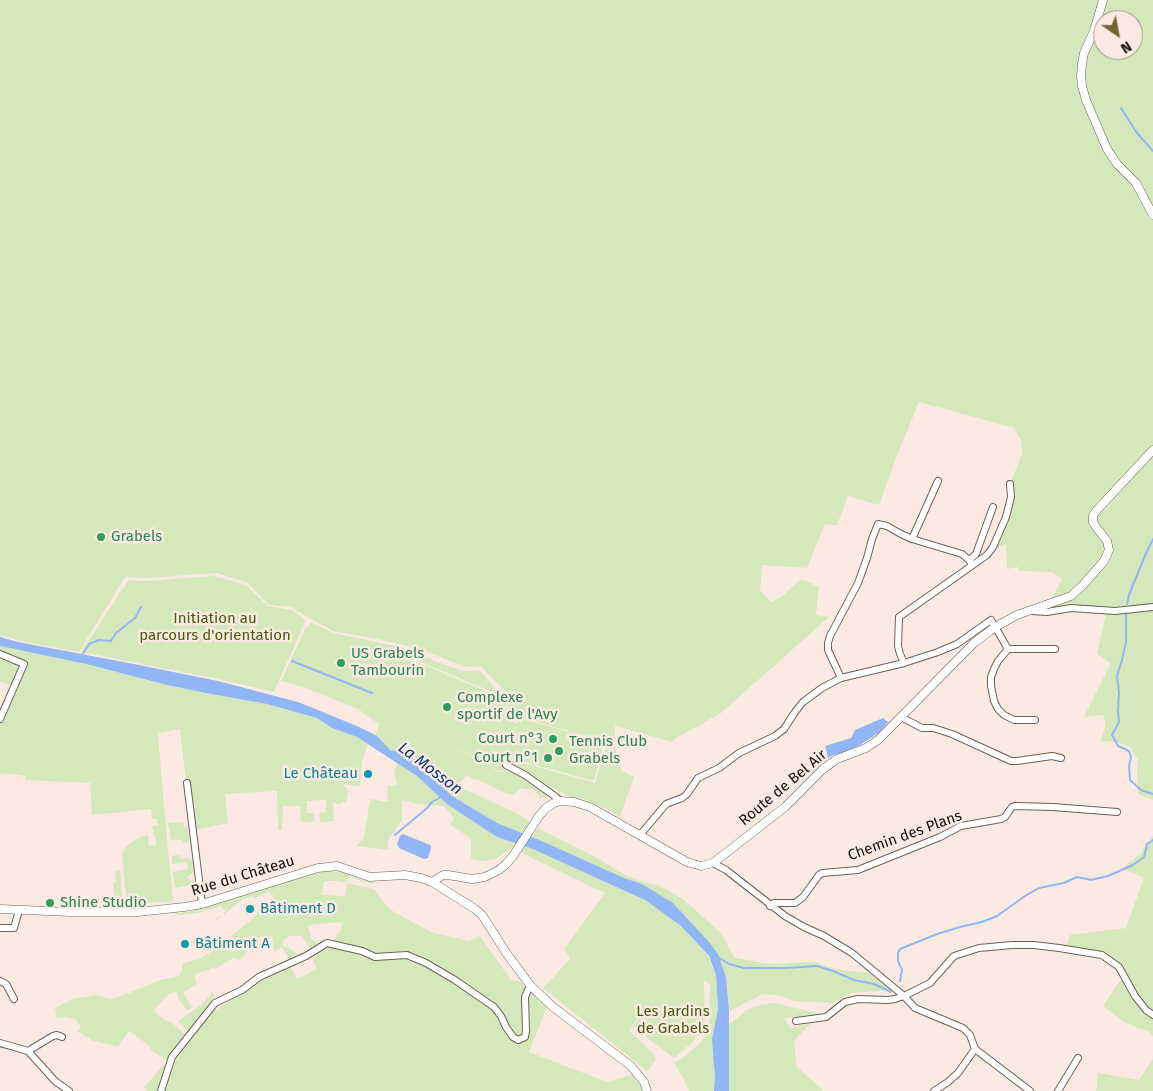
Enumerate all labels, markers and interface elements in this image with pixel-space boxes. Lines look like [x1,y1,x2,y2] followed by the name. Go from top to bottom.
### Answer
[1093,10,1143,60] north arrow
[1117,37,1134,57] text: N
[111,528,162,546] place label: Grabels
[95,531,107,543] marker: Grabels
[139,610,291,645] park label: Initiation au parcours d'orientation
[351,645,424,680] place label: US Grabels Tambourin
[335,657,347,669] marker: US Grabels Tambourin
[457,689,558,724] place label: Complexe sportif de l'Avy
[441,701,453,713] marker: Complexe sportif de l'Avy
[478,730,543,748] place label: Court n°3
[547,733,559,745] marker: Court n°3
[569,733,647,768] place label: Tennis Club Grabels
[394,739,466,799] water label: La Mosson
[553,745,565,757] marker: Tennis Club Grabels
[735,746,831,830] street label: Route de Bel Air
[474,749,538,767] place label: Court n°1
[542,752,554,764] marker: Court n°1
[283,765,358,783] place label: Le Château
[362,768,374,780] marker: Le Château
[846,807,964,865] street label: Chemin des Plans
[189,852,297,900] street label: Rue du Château
[60,894,146,912] place label: Shine Studio
[44,897,56,909] marker: Shine Studio
[260,900,336,918] place label: Bâtiment D
[244,903,256,915] marker: Bâtiment D
[195,935,270,953] place label: Bâtiment A
[179,938,191,950] marker: Bâtiment A
[636,1003,710,1038] park label: Les Jardins de Grabels

